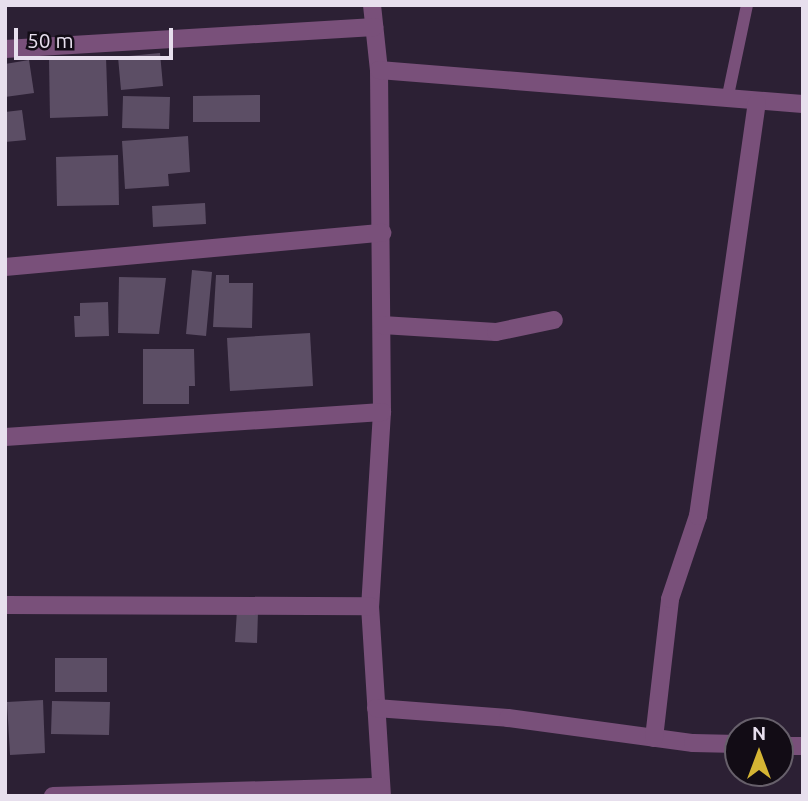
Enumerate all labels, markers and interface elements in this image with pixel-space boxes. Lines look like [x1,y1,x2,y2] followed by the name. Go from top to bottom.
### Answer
[18,14,177,58] scale bar
[27,28,74,52] text: 50 m
[724,717,794,787] north arrow
[752,722,766,744] text: N

